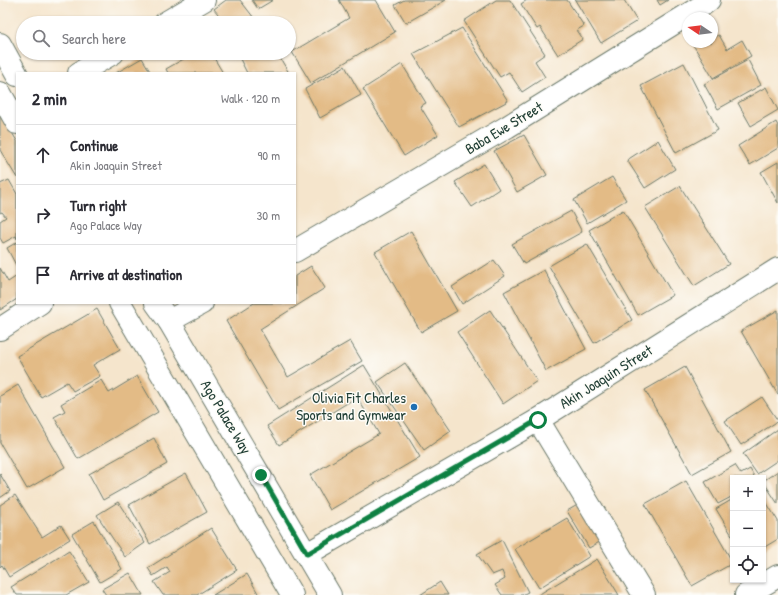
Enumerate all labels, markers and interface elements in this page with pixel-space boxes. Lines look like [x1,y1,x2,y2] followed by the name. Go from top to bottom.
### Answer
[682,12,718,48] north arrow
[16,16,296,60] search box
[30,27,52,49] icon: search
[62,28,126,49] text: Search here
[32,87,67,110] text: 2 min
[221,89,280,107] text: Walk · 120 m
[461,96,547,159] street label: Baba Ewe Street
[70,135,118,156] text: Continue
[32,144,54,166] icon: ahead
[258,146,280,164] text: 90 m
[70,156,162,174] text: Akin Joaquin Street
[70,195,126,216] text: Turn right
[32,204,54,226] icon: right
[257,206,280,224] text: 30 m
[70,216,142,234] text: Ago Palace Way
[32,264,54,286] icon: arrive
[70,264,182,285] text: Arrive at destination
[555,339,657,414] street label: Akin Joaquin Street
[196,376,257,458] street label: Ago Palace Way
[296,387,406,425] place label: Olivia Fit Charles Sports and Gymwear
[409,402,419,412] marker: Olivia Fit Charles Sports and Gymwear
[529,411,547,429] route start
[252,466,270,484] route end
[730,475,766,583] map controls
[730,475,766,511] button: +
[730,511,766,547] button: −
[730,547,766,583] button: locate

